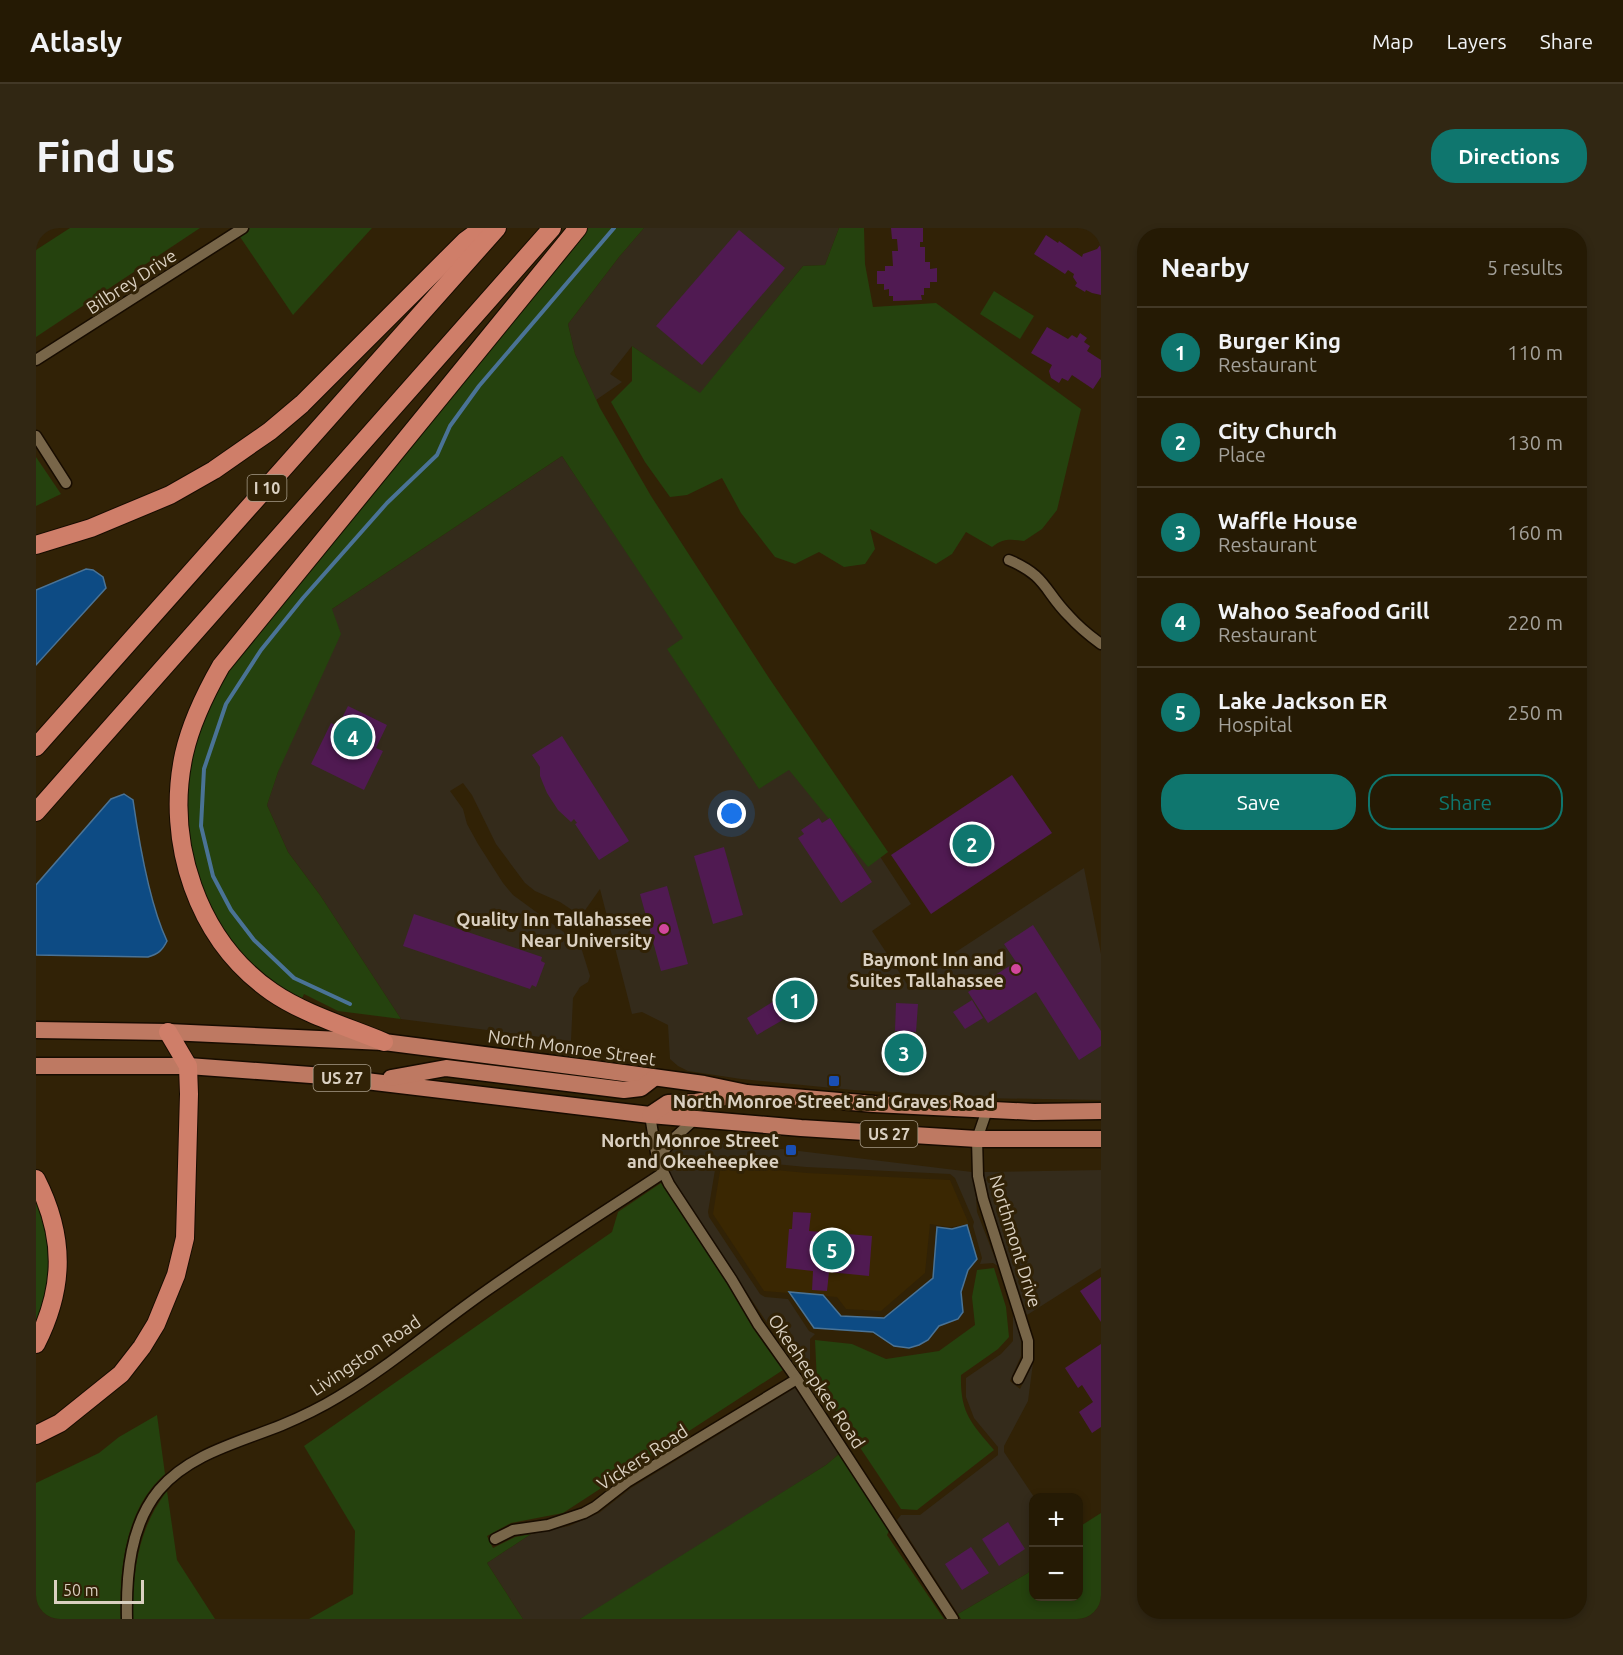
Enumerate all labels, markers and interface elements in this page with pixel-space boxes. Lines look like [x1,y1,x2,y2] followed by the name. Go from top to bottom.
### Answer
[30,26,122,57] text: Atlasly
[1372,29,1413,53] text: Map
[1446,29,1507,53] text: Layers
[1540,29,1593,53] text: Share
[1431,129,1587,183] button: Directions
[36,133,175,180] text: Find us
[82,245,180,317] street label: Bilbrey Drive
[1161,253,1249,282] text: Nearby
[1487,256,1563,279] text: 5 results
[1218,328,1341,353] text: Burger King
[1175,341,1186,364] text: 1
[1507,341,1563,364] text: 110 m
[1218,353,1317,376] text: Restaurant
[1218,418,1337,443] text: City Church
[1175,431,1186,454] text: 2
[1507,431,1563,454] text: 130 m
[1218,443,1266,466] text: Place
[248,475,286,501] road number: I 10
[1218,508,1358,533] text: Waffle House
[1175,521,1186,544] text: 3
[1507,521,1563,544] text: 160 m
[1218,533,1317,556] text: Restaurant
[1218,598,1429,623] text: Wahoo Seafood Grill
[1175,611,1186,634] text: 4
[1507,611,1563,634] text: 220 m
[1218,623,1317,646] text: Restaurant
[1218,688,1388,713] text: Lake Jackson ER
[1175,701,1186,724] text: 5
[1507,701,1563,724] text: 250 m
[1218,713,1292,736] text: Hospital
[334,714,372,760] pin: 4
[1161,774,1356,830] button: Save
[1368,774,1563,830] button: Share
[717,799,746,828] your location
[952,822,992,866] pin: 2
[456,909,652,950] place label: Quality Inn Tallahassee Near University
[657,922,671,936] marker: Quality Inn Tallahassee Near University
[849,949,1004,990] place label: Baymont Inn and Suites Tallahassee
[1009,962,1023,976] marker: Baymont Inn and Suites Tallahassee
[776,978,814,1022] pin: 1
[487,1025,657,1069] street label: North Monroe Street
[884,1030,924,1076] pin: 3
[314,1065,370,1091] road number: US 27
[827,1074,841,1088] marker: North Monroe Street and Graves Road
[673,1091,995,1111] place label: North Monroe Street and Graves Road
[860,1121,918,1147] road number: US 27
[601,1130,779,1171] place label: North Monroe Street and Okeeheepkee
[784,1143,798,1157] marker: North Monroe Street and Okeeheepkee
[986,1172,1046,1310] street label: Northmont Drive
[812,1228,852,1272] pin: 5
[765,1310,869,1452] street label: Okeeheepkee Road
[306,1311,424,1399] street label: Livingston Road
[593,1420,691,1494] street label: Vickers Road
[1029,1493,1083,1601] map controls
[1029,1493,1083,1547] button: +
[1029,1547,1083,1601] button: −
[54,1577,144,1604] scale bar
[63,1581,99,1599] text: 50 m

